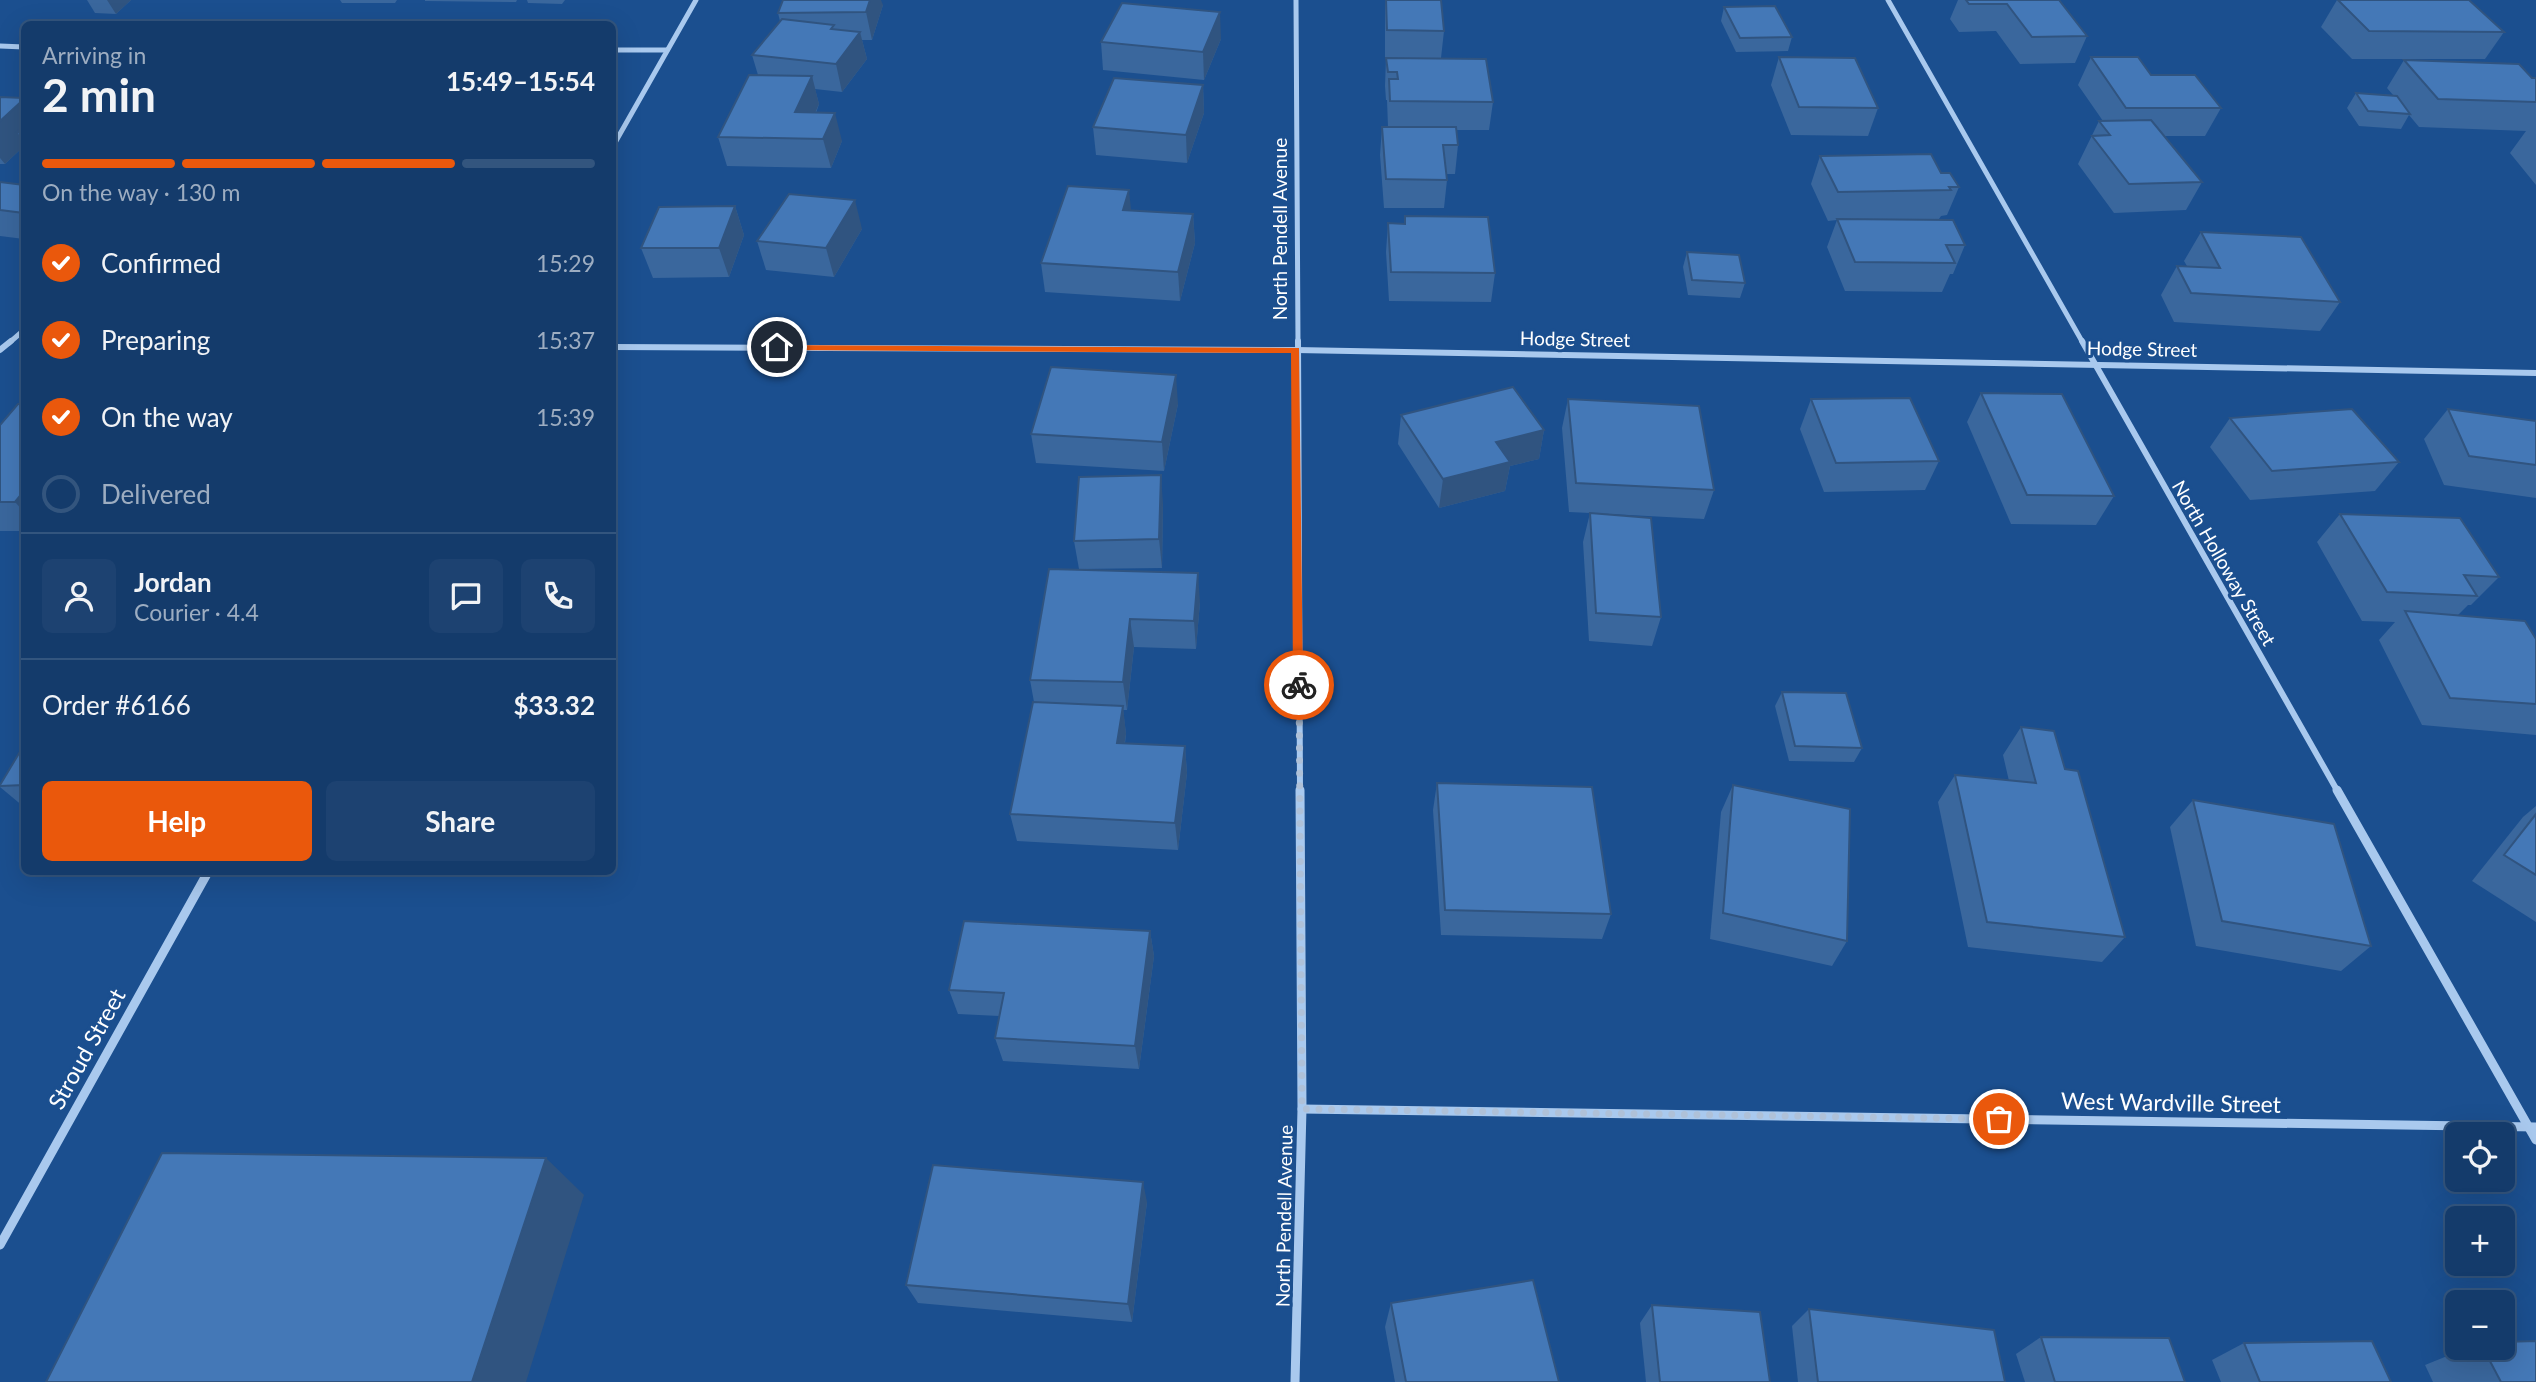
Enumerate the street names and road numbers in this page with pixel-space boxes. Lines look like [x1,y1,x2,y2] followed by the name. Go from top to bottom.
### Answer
[1268,138,1291,320] street label: North Pendell Avenue
[1520,326,1631,351] street label: Hodge Street
[2087,336,2198,361] street label: Hodge Street
[2168,476,2281,650] street label: North Holloway Street
[42,983,131,1114] street label: Stroud Street
[2061,1086,2282,1118] street label: West Wardville Street
[1270,1125,1297,1307] street label: North Pendell Avenue

